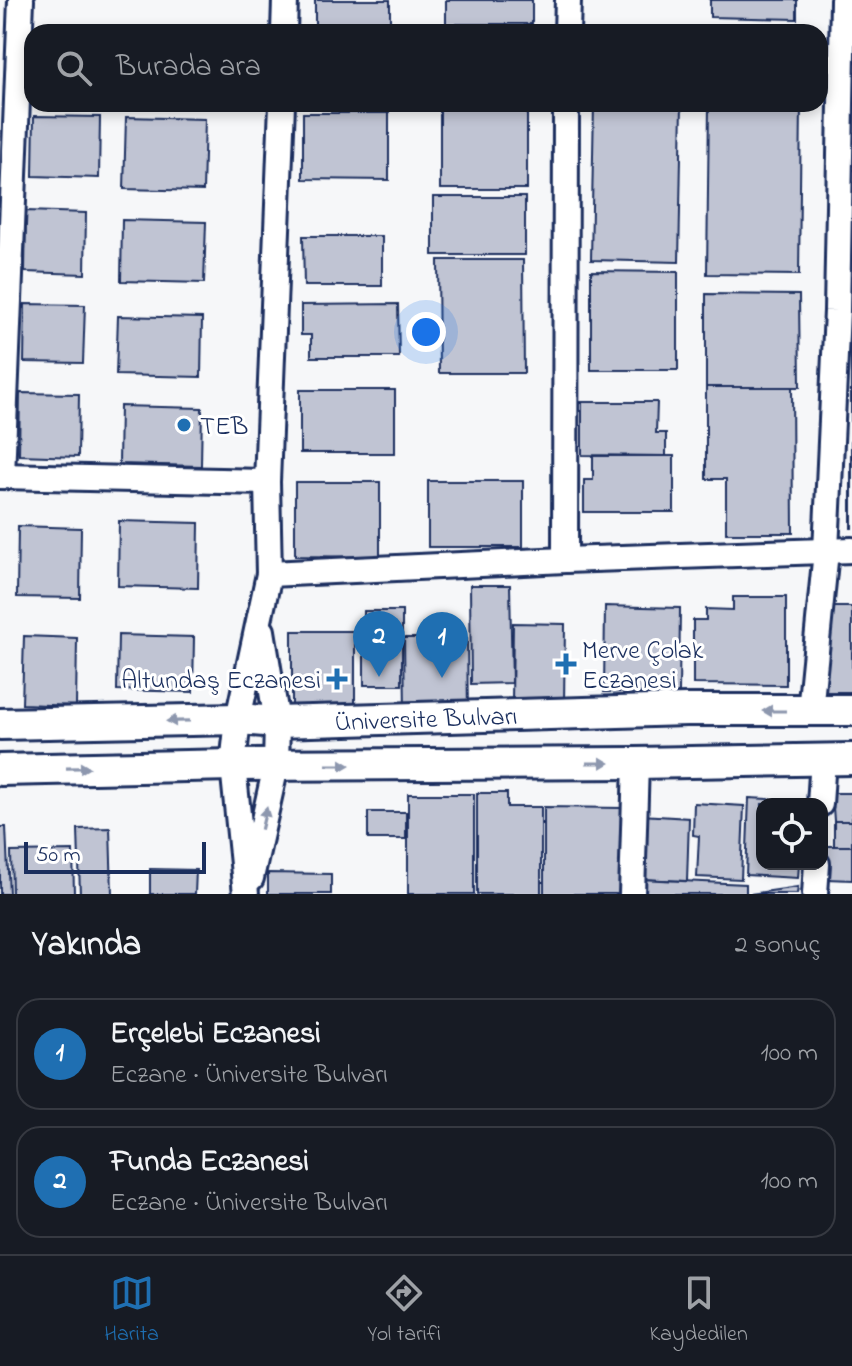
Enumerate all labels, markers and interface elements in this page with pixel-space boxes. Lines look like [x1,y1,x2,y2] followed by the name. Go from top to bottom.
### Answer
[24,24,828,112] search box
[52,46,96,90] icon: search
[116,46,261,90] text: Burada ara
[406,312,446,352] your location
[200,409,248,447] place label: TEB
[175,416,193,434] marker: TEB
[353,611,405,677] pin: 2
[416,612,468,678] pin: 1
[582,633,704,701] place label: Merve Çolak Eczanesi
[557,655,575,673] marker: Merve Çolak Eczanesi
[121,663,321,701] place label: Altundaş Eczanesi
[328,670,346,688] marker: Altundaş Eczanesi
[334,699,518,743] street label: Üniversite Bulvarı
[761,705,786,717] one-way arrow
[165,714,190,727] one-way arrow
[586,757,611,769] one-way arrow
[326,759,351,771] one-way arrow
[66,762,91,774] one-way arrow
[756,798,828,870] map controls
[756,798,828,870] button: locate
[258,805,271,830] one-way arrow
[24,838,206,874] scale bar
[36,840,81,872] text: 50 m
[32,921,141,971] text: Yakında
[735,927,820,965] text: 2 sonuç
[110,1013,321,1057] text: Erçelebi Eczanesi
[56,1035,64,1073] text: 1
[761,1035,818,1073] text: 100 m
[110,1057,388,1095] text: Eczane · Üniversite Bulvarı
[110,1141,309,1185] text: Funda Eczanesi
[54,1163,66,1201] text: 2
[761,1163,818,1201] text: 100 m
[110,1185,388,1223] text: Eczane · Üniversite Bulvarı
[104,1271,159,1351] tab: Harita
[367,1271,441,1351] tab: Yol tarifi
[649,1271,748,1351] tab: Kaydedilen

